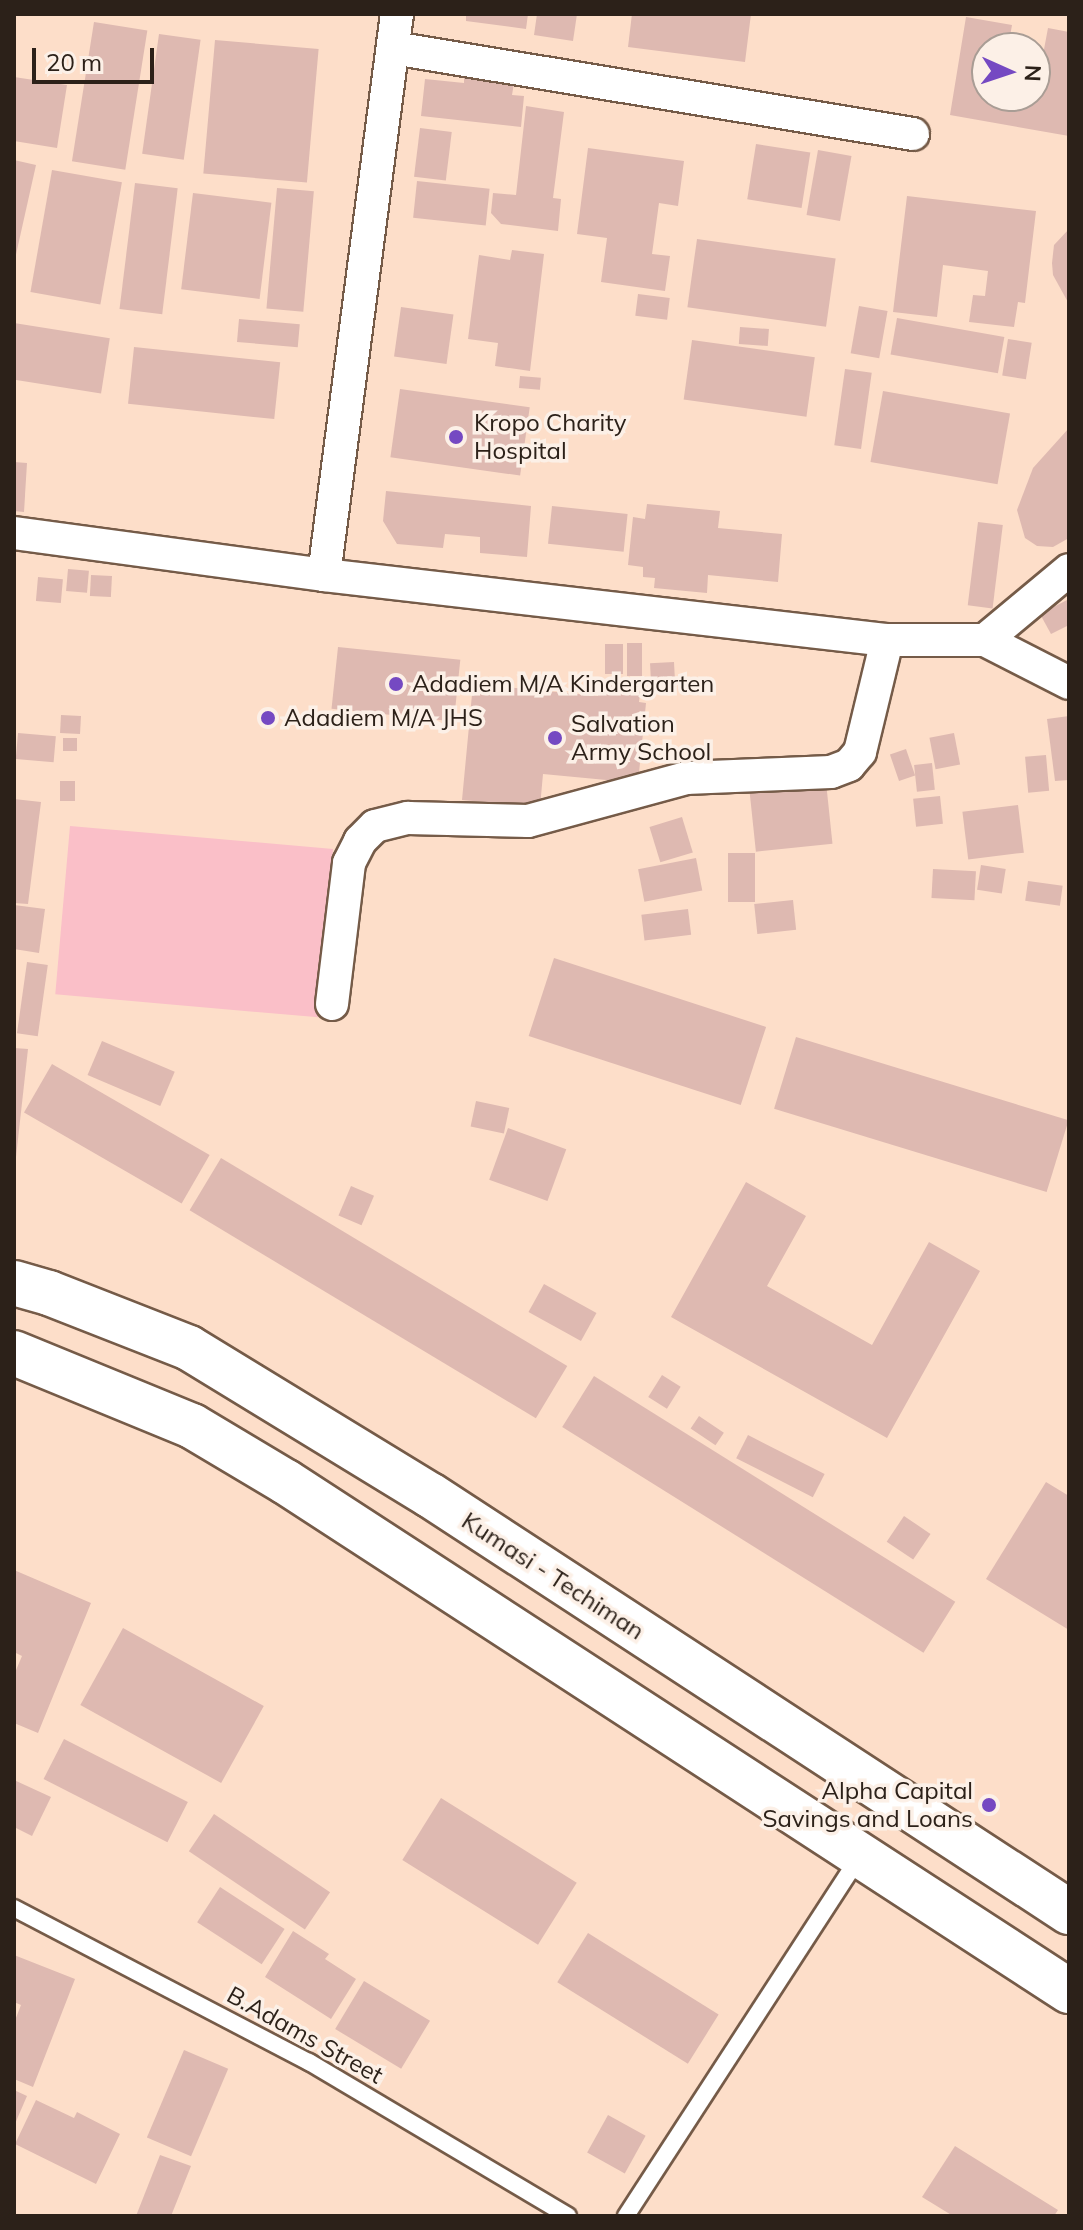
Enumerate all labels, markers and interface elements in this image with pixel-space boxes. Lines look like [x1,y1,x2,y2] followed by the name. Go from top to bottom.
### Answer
[36,32,158,82] scale bar
[971,32,1051,112] north arrow
[46,47,102,77] text: 20 m
[1019,64,1047,82] text: N
[474,409,626,465] place label: Kropo Charity Hospital
[445,426,467,448] marker: Kropo Charity Hospital
[412,670,714,698] place label: Adadiem M/A Kindergarten
[387,675,405,693] marker: Adadiem M/A Kindergarten
[284,704,483,732] place label: Adadiem M/A JHS
[259,709,277,727] marker: Adadiem M/A JHS
[571,710,711,766] place label: Salvation Army School
[546,729,564,747] marker: Salvation Army School
[456,1506,650,1646] street label: Kumasi - Techiman
[762,1777,973,1833] place label: Alpha Capital Savings and Loans
[980,1796,998,1814] marker: Alpha Capital Savings and Loans
[222,1980,388,2090] street label: B.Adams Street

